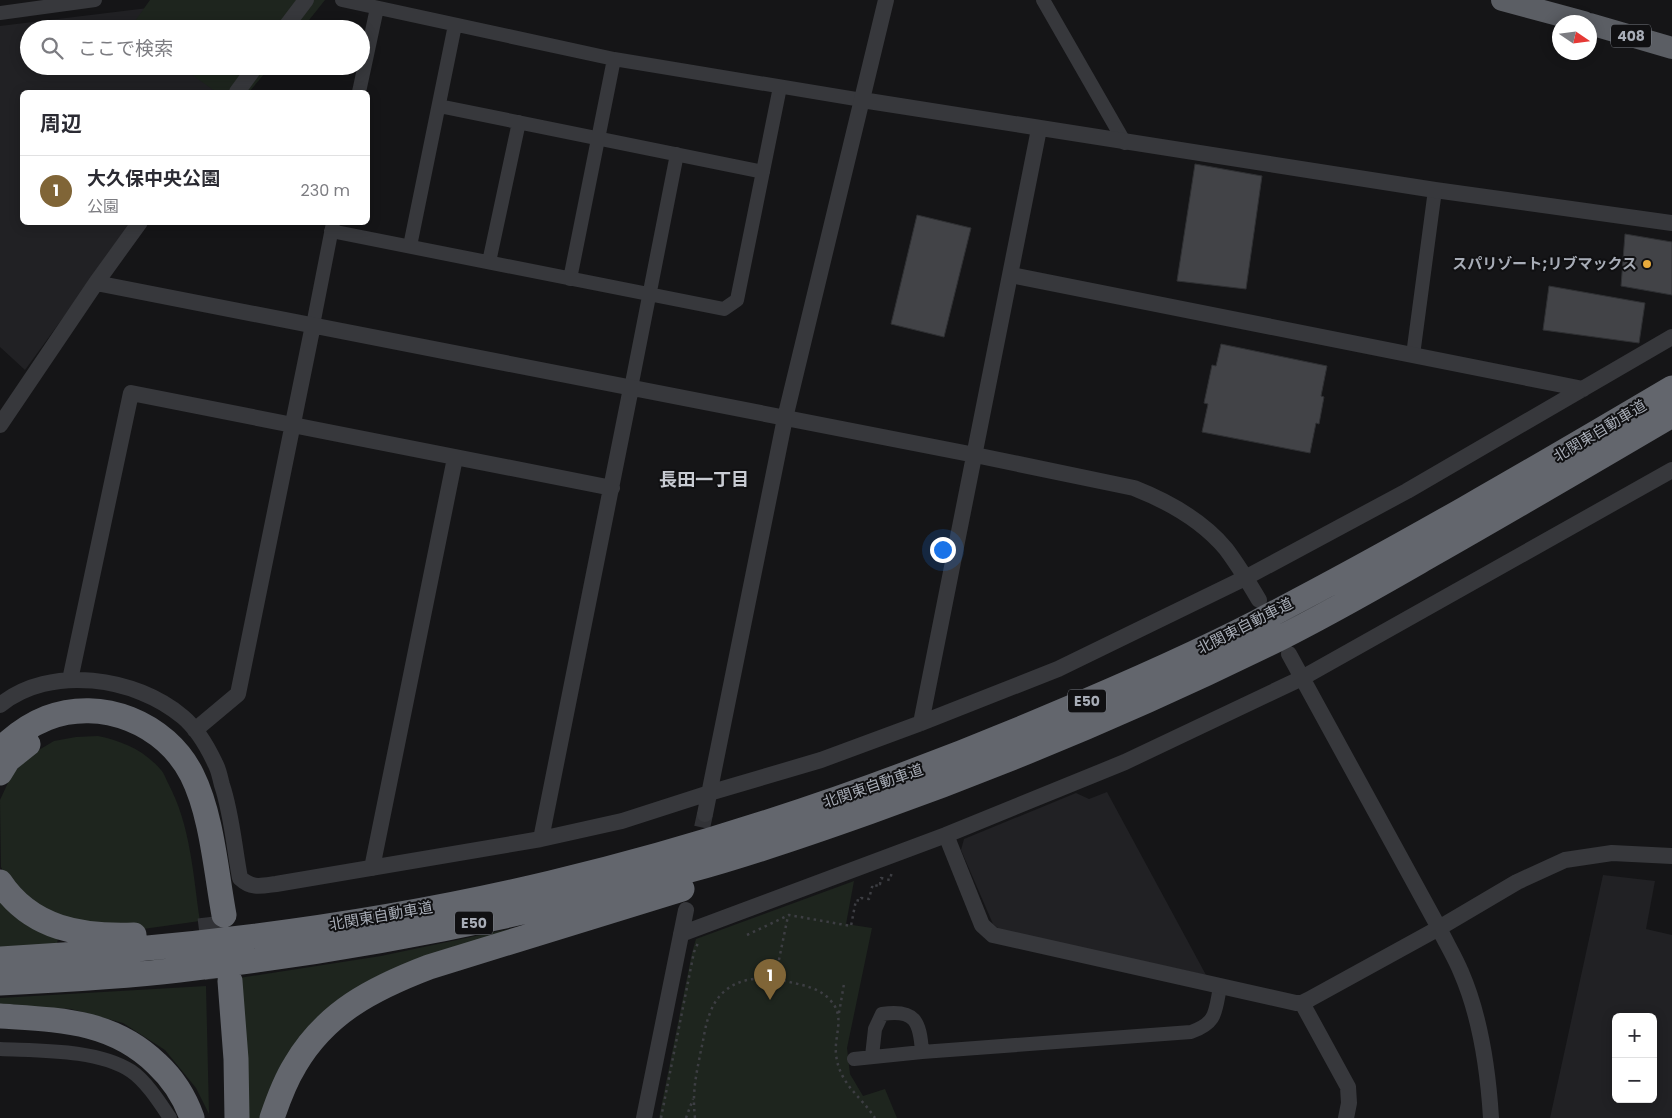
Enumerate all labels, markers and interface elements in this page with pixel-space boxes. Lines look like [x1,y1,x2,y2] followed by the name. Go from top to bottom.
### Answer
[1552,15,1597,60] north arrow
[20,20,370,75] search box
[1611,24,1651,48] road number: 408
[38,34,66,62] icon: search
[78,35,173,62] text: ここで検索
[40,109,82,138] text: 周辺
[87,165,220,192] text: 大久保中央公園
[53,179,59,202] text: 1
[301,179,350,202] text: 230 m
[87,195,119,218] text: 公園
[1452,253,1637,274] place label: スパリゾート;リブマックス
[1641,258,1653,270] marker: スパリゾート;リブマックス
[1549,395,1650,467] street label: 北関東自動車道
[659,467,749,492] district label: 長田一丁目
[930,537,956,563] your location
[1193,592,1296,659] street label: 北関東自動車道
[1068,689,1106,712] road number: E50
[820,759,926,813] street label: 北関東自動車道
[327,896,434,935] street label: 北関東自動車道
[455,911,493,934] road number: E50
[754,959,786,1000] pin: 1
[1612,1013,1657,1103] map controls
[1612,1013,1657,1058] button: +
[1612,1058,1657,1103] button: −

